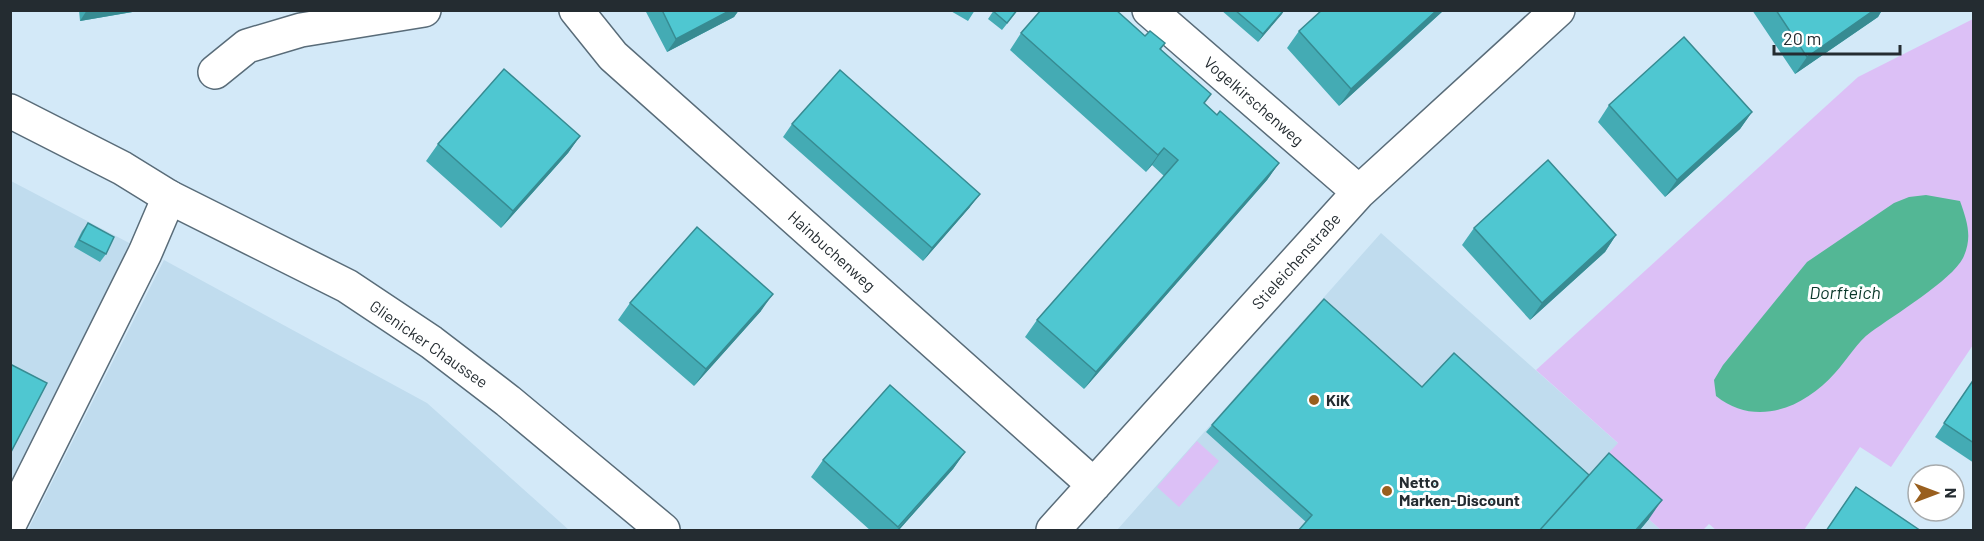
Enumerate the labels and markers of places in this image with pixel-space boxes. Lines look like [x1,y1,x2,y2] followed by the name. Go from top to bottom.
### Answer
[1326,390,1350,409] place label: KiK
[1307,393,1321,407] marker: KiK
[1399,472,1520,509] place label: Netto Marken-Discount
[1380,484,1394,498] marker: Netto Marken-Discount

